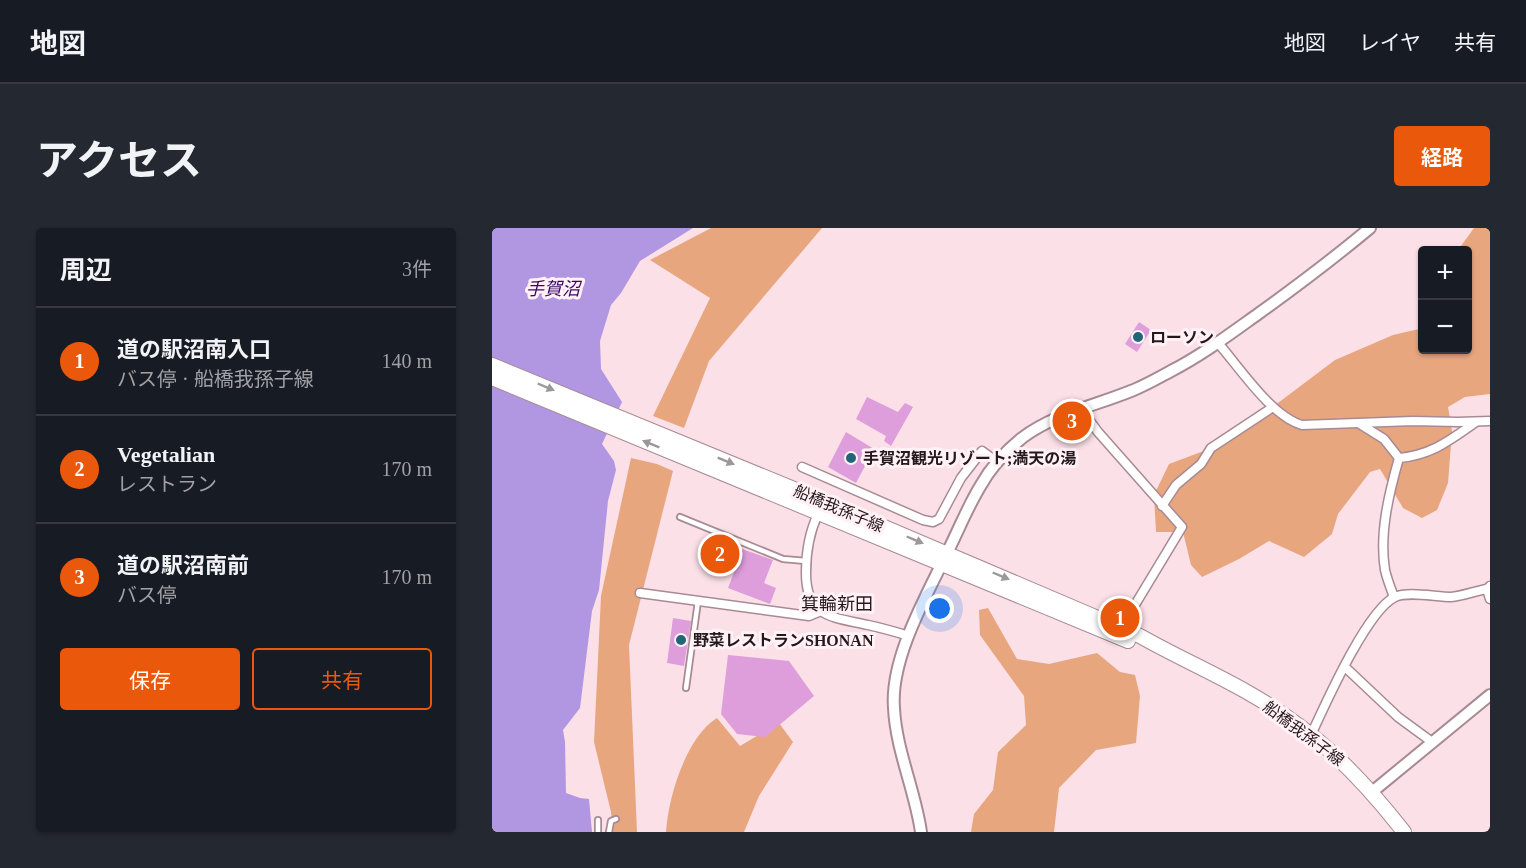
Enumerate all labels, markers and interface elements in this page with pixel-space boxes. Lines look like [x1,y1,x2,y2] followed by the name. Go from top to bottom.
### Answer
[30,28,86,59] text: 地図
[1284,31,1326,55] text: 地図
[1359,31,1421,55] text: レイヤ
[1454,31,1496,55] text: 共有
[1394,126,1490,186] button: 経路
[36,138,202,184] text: アクセス
[1418,246,1472,354] map controls
[1418,246,1472,300] button: +
[60,256,112,285] text: 周辺
[402,258,432,280] text: 3件
[526,279,583,299] water label: 手賀沼
[1418,300,1472,354] button: −
[1150,329,1214,346] place label: ローソン
[1131,330,1145,344] marker: ローソン
[117,337,271,362] text: 道の駅沼南入口
[75,350,85,372] text: 1
[381,350,432,372] text: 140 m
[117,368,314,390] text: バス停 · 船橋我孫子線
[537,383,555,392] one-way arrow
[1052,398,1092,444] pin: 3
[642,439,660,449] one-way arrow
[117,442,215,467] text: Vegetalian
[863,450,1076,467] place label: 手賀沼観光リゾート;満天の湯
[844,451,858,465] marker: 手賀沼観光リゾート;満天の湯
[718,457,736,467] one-way arrow
[75,458,85,480] text: 2
[381,458,432,480] text: 170 m
[117,473,217,495] text: レストラン
[791,482,886,535] street label: 船橋我孫子線
[700,532,740,576] pin: 2
[907,535,925,545] one-way arrow
[117,553,249,578] text: 道の駅沼南前
[75,566,85,588] text: 3
[381,566,432,588] text: 170 m
[992,571,1010,581] one-way arrow
[117,584,177,606] text: バス停
[801,594,873,614] district label: 箕輪新田
[925,594,954,623] your location
[1100,596,1140,640] pin: 1
[693,632,874,649] place label: 野菜レストランSHONAN
[674,633,688,647] marker: 野菜レストランSHONAN
[60,648,240,710] button: 保存
[252,648,432,710] button: 共有
[1260,698,1347,769] street label: 船橋我孫子線

